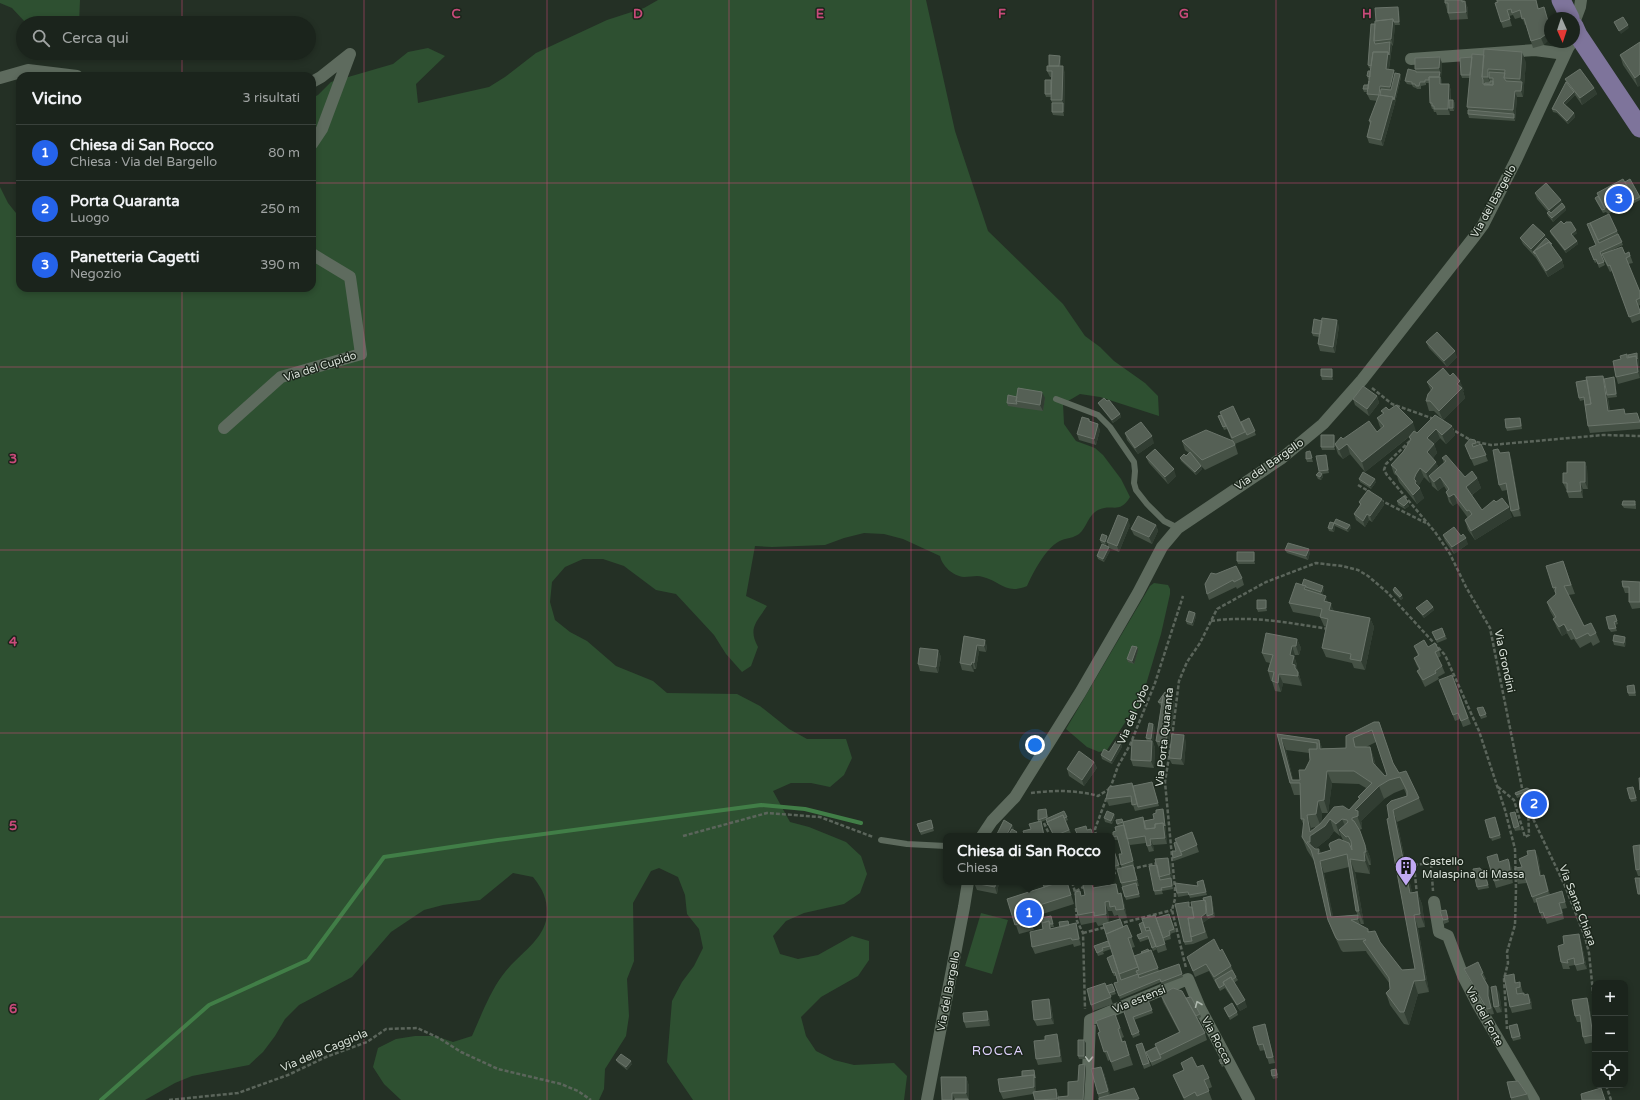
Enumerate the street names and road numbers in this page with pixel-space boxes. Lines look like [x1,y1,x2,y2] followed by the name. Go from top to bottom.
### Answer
[1468,162,1519,240] street label: Via del Bargello
[282,349,358,384] street label: Via del Cupido
[1232,436,1307,493] street label: Via del Bargello
[1491,628,1518,694] street label: Via Grondini
[1115,682,1152,747] street label: Via del Cybo
[1153,687,1176,787] street label: Via Porta Quaranta
[1556,863,1599,948] street label: Via Santa Chiara
[934,950,963,1032] street label: Via del Bargello
[1111,983,1168,1016] street label: Via estensi
[1463,984,1506,1048] street label: Via del Forte
[1199,1014,1234,1066] street label: Via Rocca
[279,1026,370,1075] street label: Via della Caggiola

